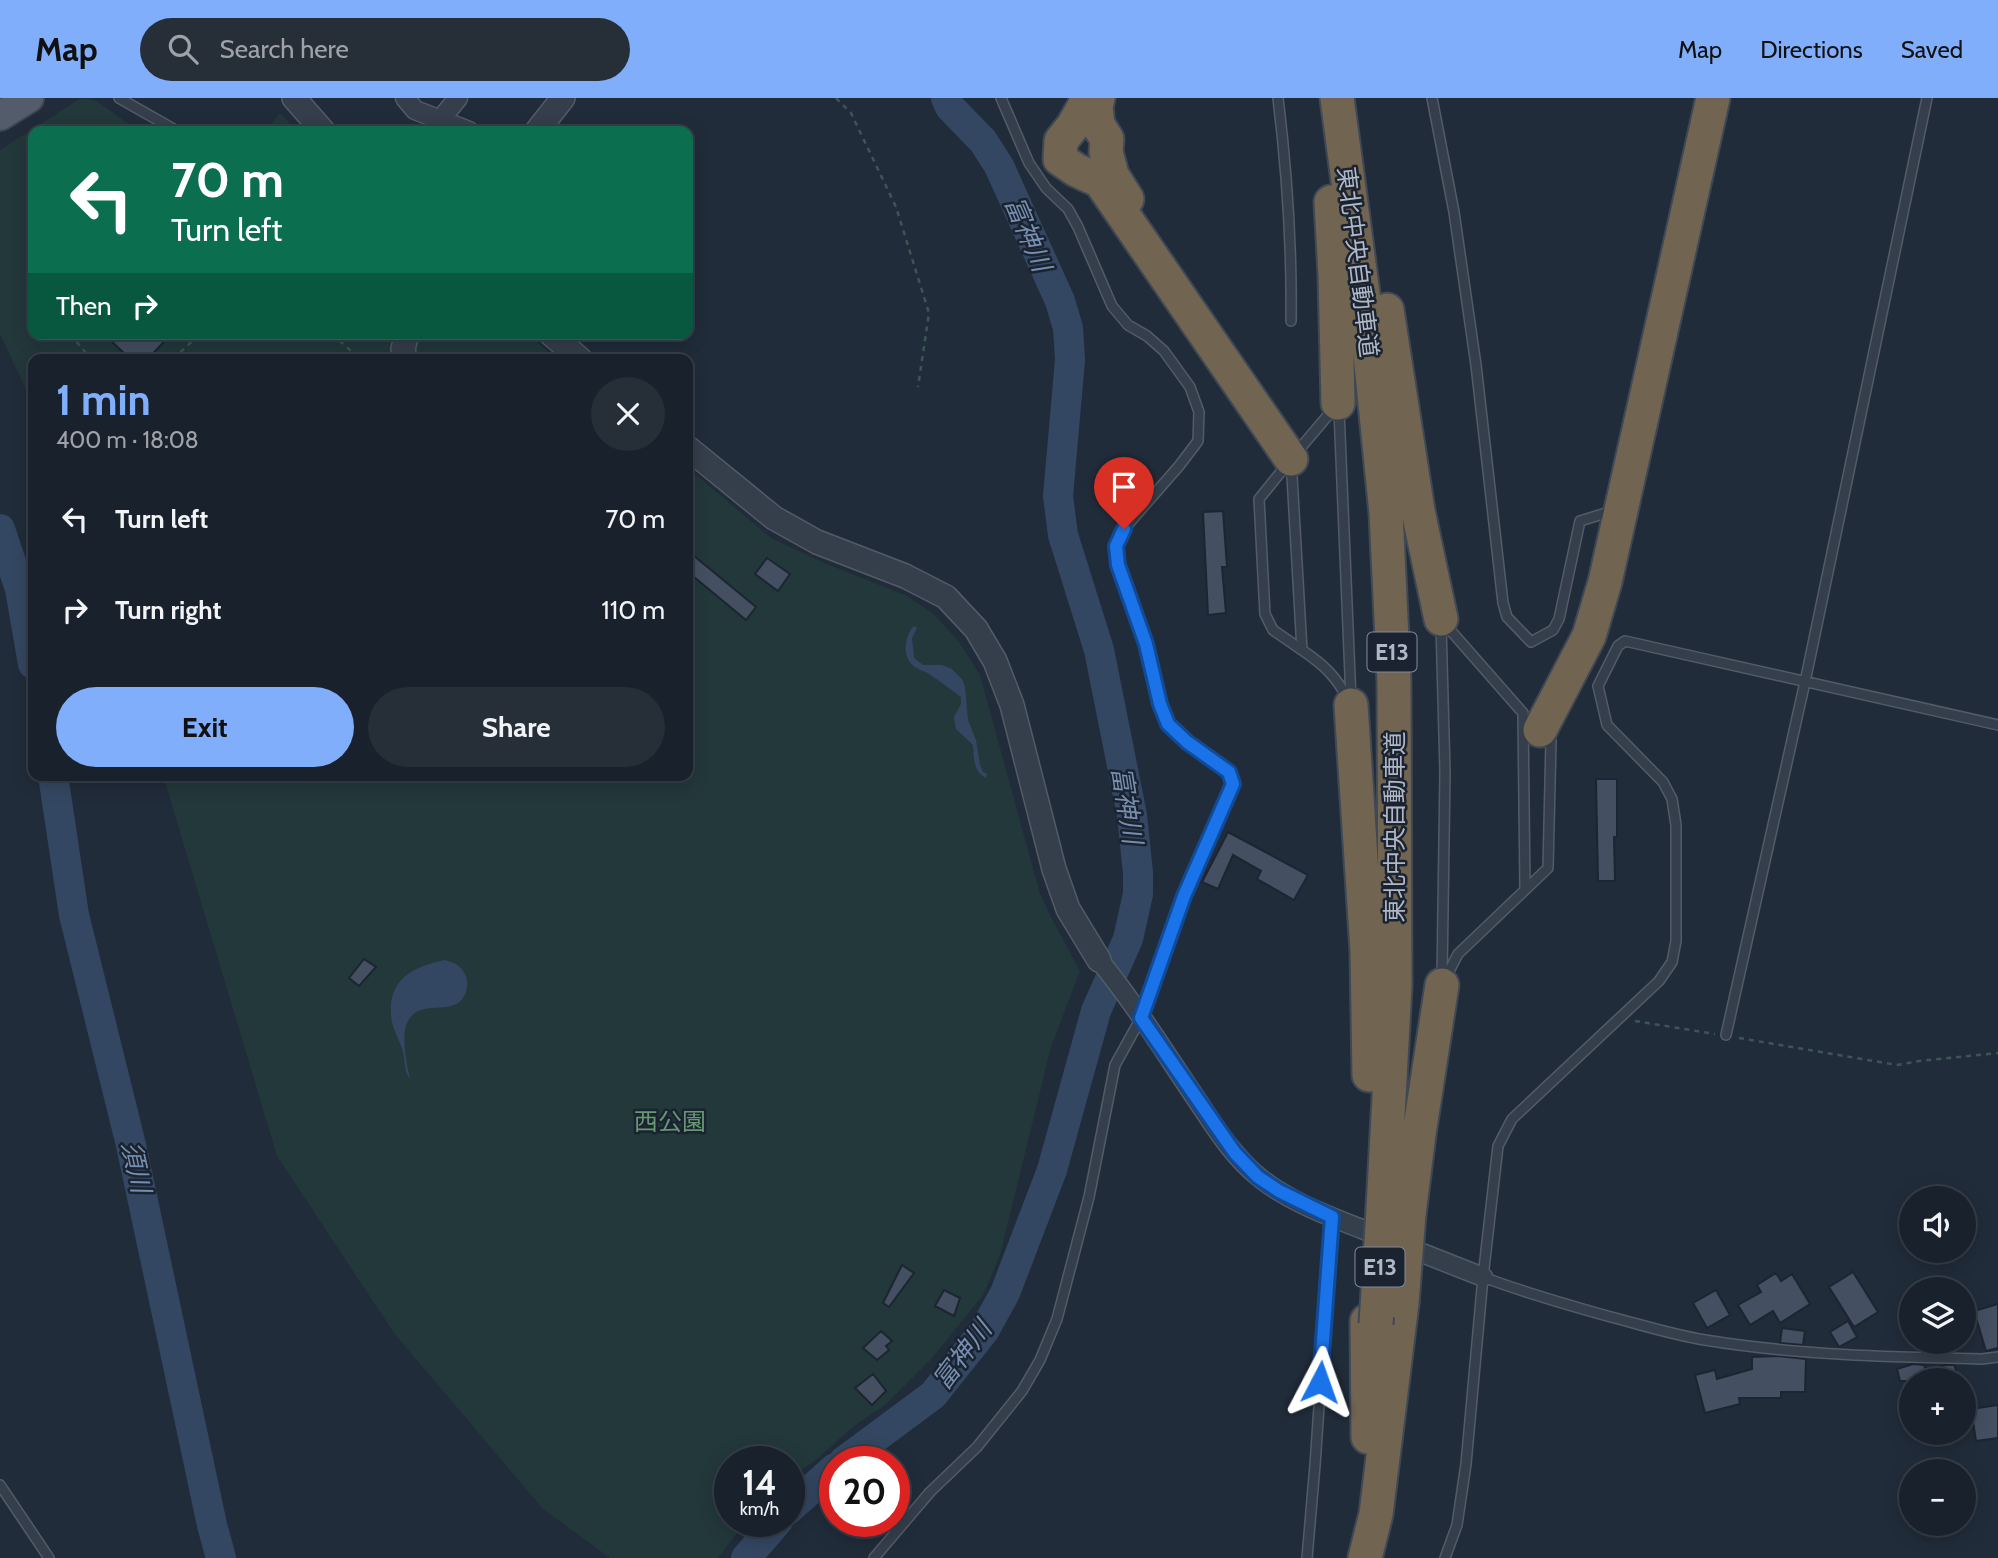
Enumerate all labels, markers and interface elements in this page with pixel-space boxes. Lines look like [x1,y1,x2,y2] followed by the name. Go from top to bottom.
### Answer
[140,18,630,81] search box
[35,29,98,69] text: Map
[164,30,202,68] icon: search
[220,33,349,65] text: Search here
[1678,35,1722,64] text: Map
[1760,35,1863,64] text: Directions
[1901,35,1963,64] text: Saved
[171,150,284,209] text: 70 m
[56,154,147,245] icon: left
[1332,165,1384,359] street label: 東北中央自動車道
[998,192,1059,279] water label: 富神川
[171,210,282,249] text: Turn left
[126,287,164,325] icon: right
[56,290,112,322] text: Then
[56,374,151,426] text: 1 min
[591,377,665,451] button: close
[56,426,199,454] text: 400 m · 18:08
[1094,457,1154,529] pin
[1105,468,1143,506] icon: arrive
[56,500,94,538] icon: left
[115,503,208,535] text: Turn left
[605,503,665,535] text: 70 m
[56,591,94,629] icon: right
[115,594,221,626] text: Turn right
[601,594,665,626] text: 110 m
[1368,632,1416,672] road number: E13
[56,687,354,767] button: Exit
[368,687,665,767] button: Share
[1380,731,1409,923] street label: 東北中央自動車道
[1105,764,1149,849] water label: 富神川
[634,1107,706,1136] park label: 西公園
[115,1138,158,1199] water label: 須川
[1899,1186,1976,1536] map controls
[1899,1186,1976,1263] button: sound
[1356,1248,1404,1286] road number: E13
[1899,1277,1976,1354] button: layers
[926,1312,1000,1396] water label: 富神川
[1283,1345,1357,1419] position arrow
[1899,1368,1976,1445] button: +
[819,1446,910,1537] speed limit sign: 20
[1899,1459,1976,1536] button: −
[742,1461,777,1504] text: 14
[740,1498,779,1520] text: km/h

